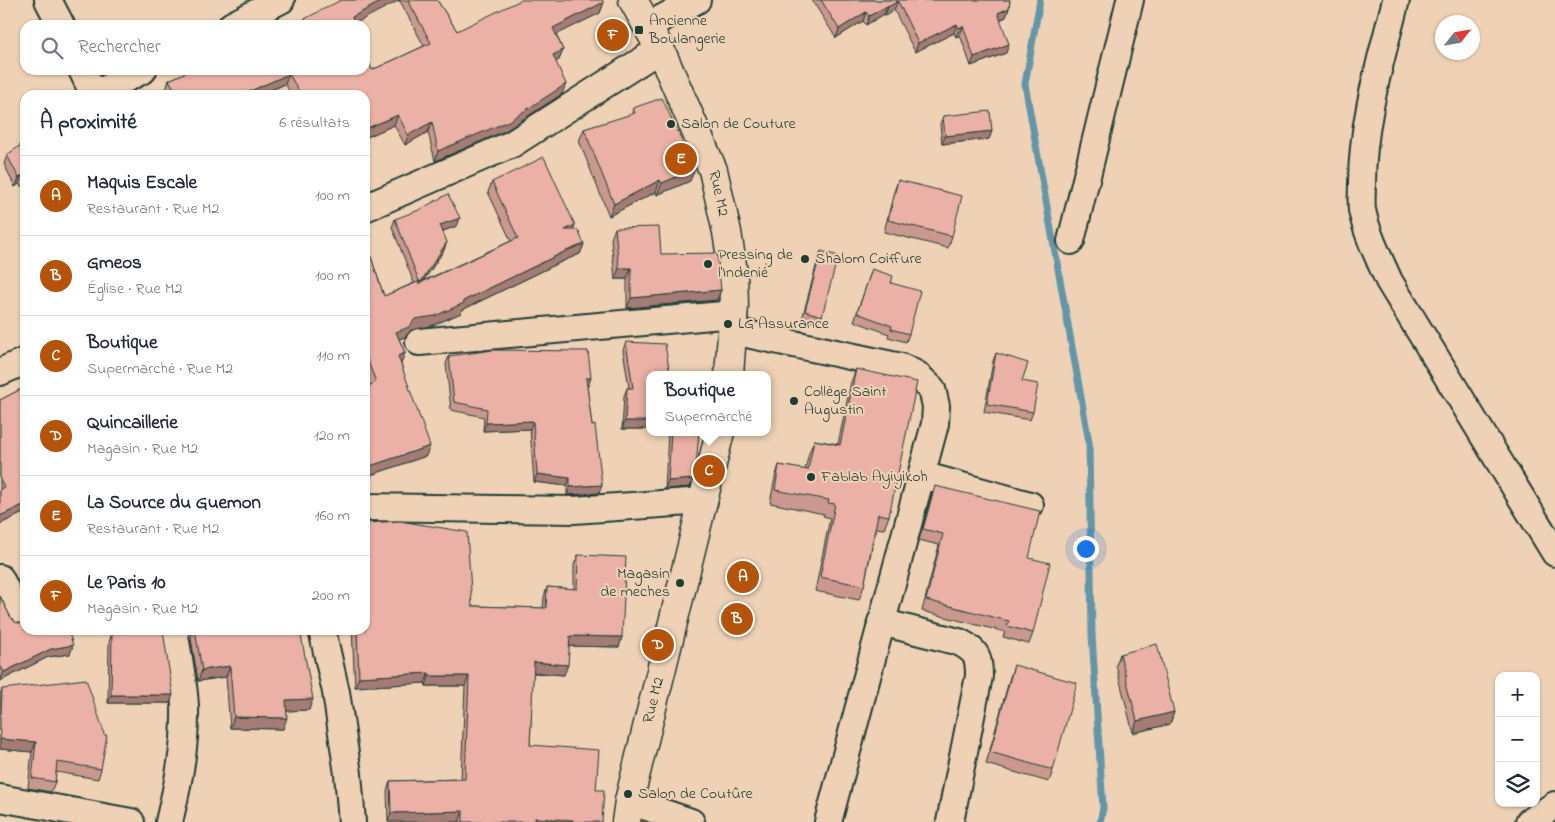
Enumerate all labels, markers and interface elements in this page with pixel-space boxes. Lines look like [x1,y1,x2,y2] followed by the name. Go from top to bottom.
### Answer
[648,9,727,51] place label: Ancienne Boulangerie
[1435,15,1480,60] north arrow
[597,16,629,54] pin: F
[20,20,370,75] search box
[633,24,645,36] marker: Ancienne Boulangerie
[38,34,66,62] icon: search
[78,34,161,61] text: Rechercher
[40,108,137,138] text: À proximité
[279,111,350,135] text: 6 résultats
[681,112,797,136] place label: Salon de Couture
[665,118,677,130] marker: Salon de Couture
[665,140,697,178] pin: E
[701,168,735,219] street label: Rue M2
[87,170,197,197] text: Maquis Escale
[51,184,61,208] text: A
[315,184,350,208] text: 100 m
[87,197,219,221] text: Restaurant · Rue M2
[718,243,794,285] place label: Pressing de l'Indenié
[815,247,922,271] place label: Shalom Coiffure
[87,250,142,277] text: Gmeos
[799,253,811,265] marker: Shalom Coiffure
[702,258,714,270] marker: Pressing de l'Indenié
[51,264,61,288] text: B
[315,264,350,288] text: 100 m
[87,277,182,301] text: Église · Rue M2
[738,312,830,336] place label: LG Assurance
[722,318,734,330] marker: LG Assurance
[87,330,158,357] text: Boutique
[52,344,60,368] text: C
[316,344,350,368] text: 110 m
[87,357,233,381] text: Supermarché · Rue M2
[646,371,771,436] popup
[664,378,735,405] text: Boutique
[804,380,887,422] place label: Collège Saint Augustin
[788,395,800,407] marker: Collège Saint Augustin
[664,405,753,429] text: Supermarché
[87,410,178,437] text: Quincaillerie
[50,424,62,448] text: D
[314,424,350,448] text: 120 m
[87,437,198,461] text: Magasin · Rue M2
[693,452,725,490] pin: C
[820,465,928,489] place label: Fablab Ayiyikoh
[805,471,817,483] marker: Fablab Ayiyikoh
[87,490,261,517] text: La Source du Guemon
[51,504,61,528] text: E
[315,504,350,528] text: 160 m
[87,517,219,541] text: Restaurant · Rue M2
[1073,536,1099,562] your location
[727,558,759,596] pin: A
[600,562,670,604] place label: Magasin de meches
[87,570,165,597] text: Le Paris 10
[674,577,686,589] marker: Magasin de meches
[51,584,61,608] text: F
[312,584,350,608] text: 200 m
[87,597,198,621] text: Magasin · Rue M2
[721,600,753,638] pin: B
[642,626,674,664] pin: D
[1495,672,1540,807] map controls
[1495,672,1540,717] button: +
[637,675,671,726] street label: Rue M2
[1495,717,1540,762] button: −
[1495,762,1540,807] button: layers
[638,782,754,806] place label: Salon de Coutûre
[622,788,634,800] marker: Salon de Coutûre

